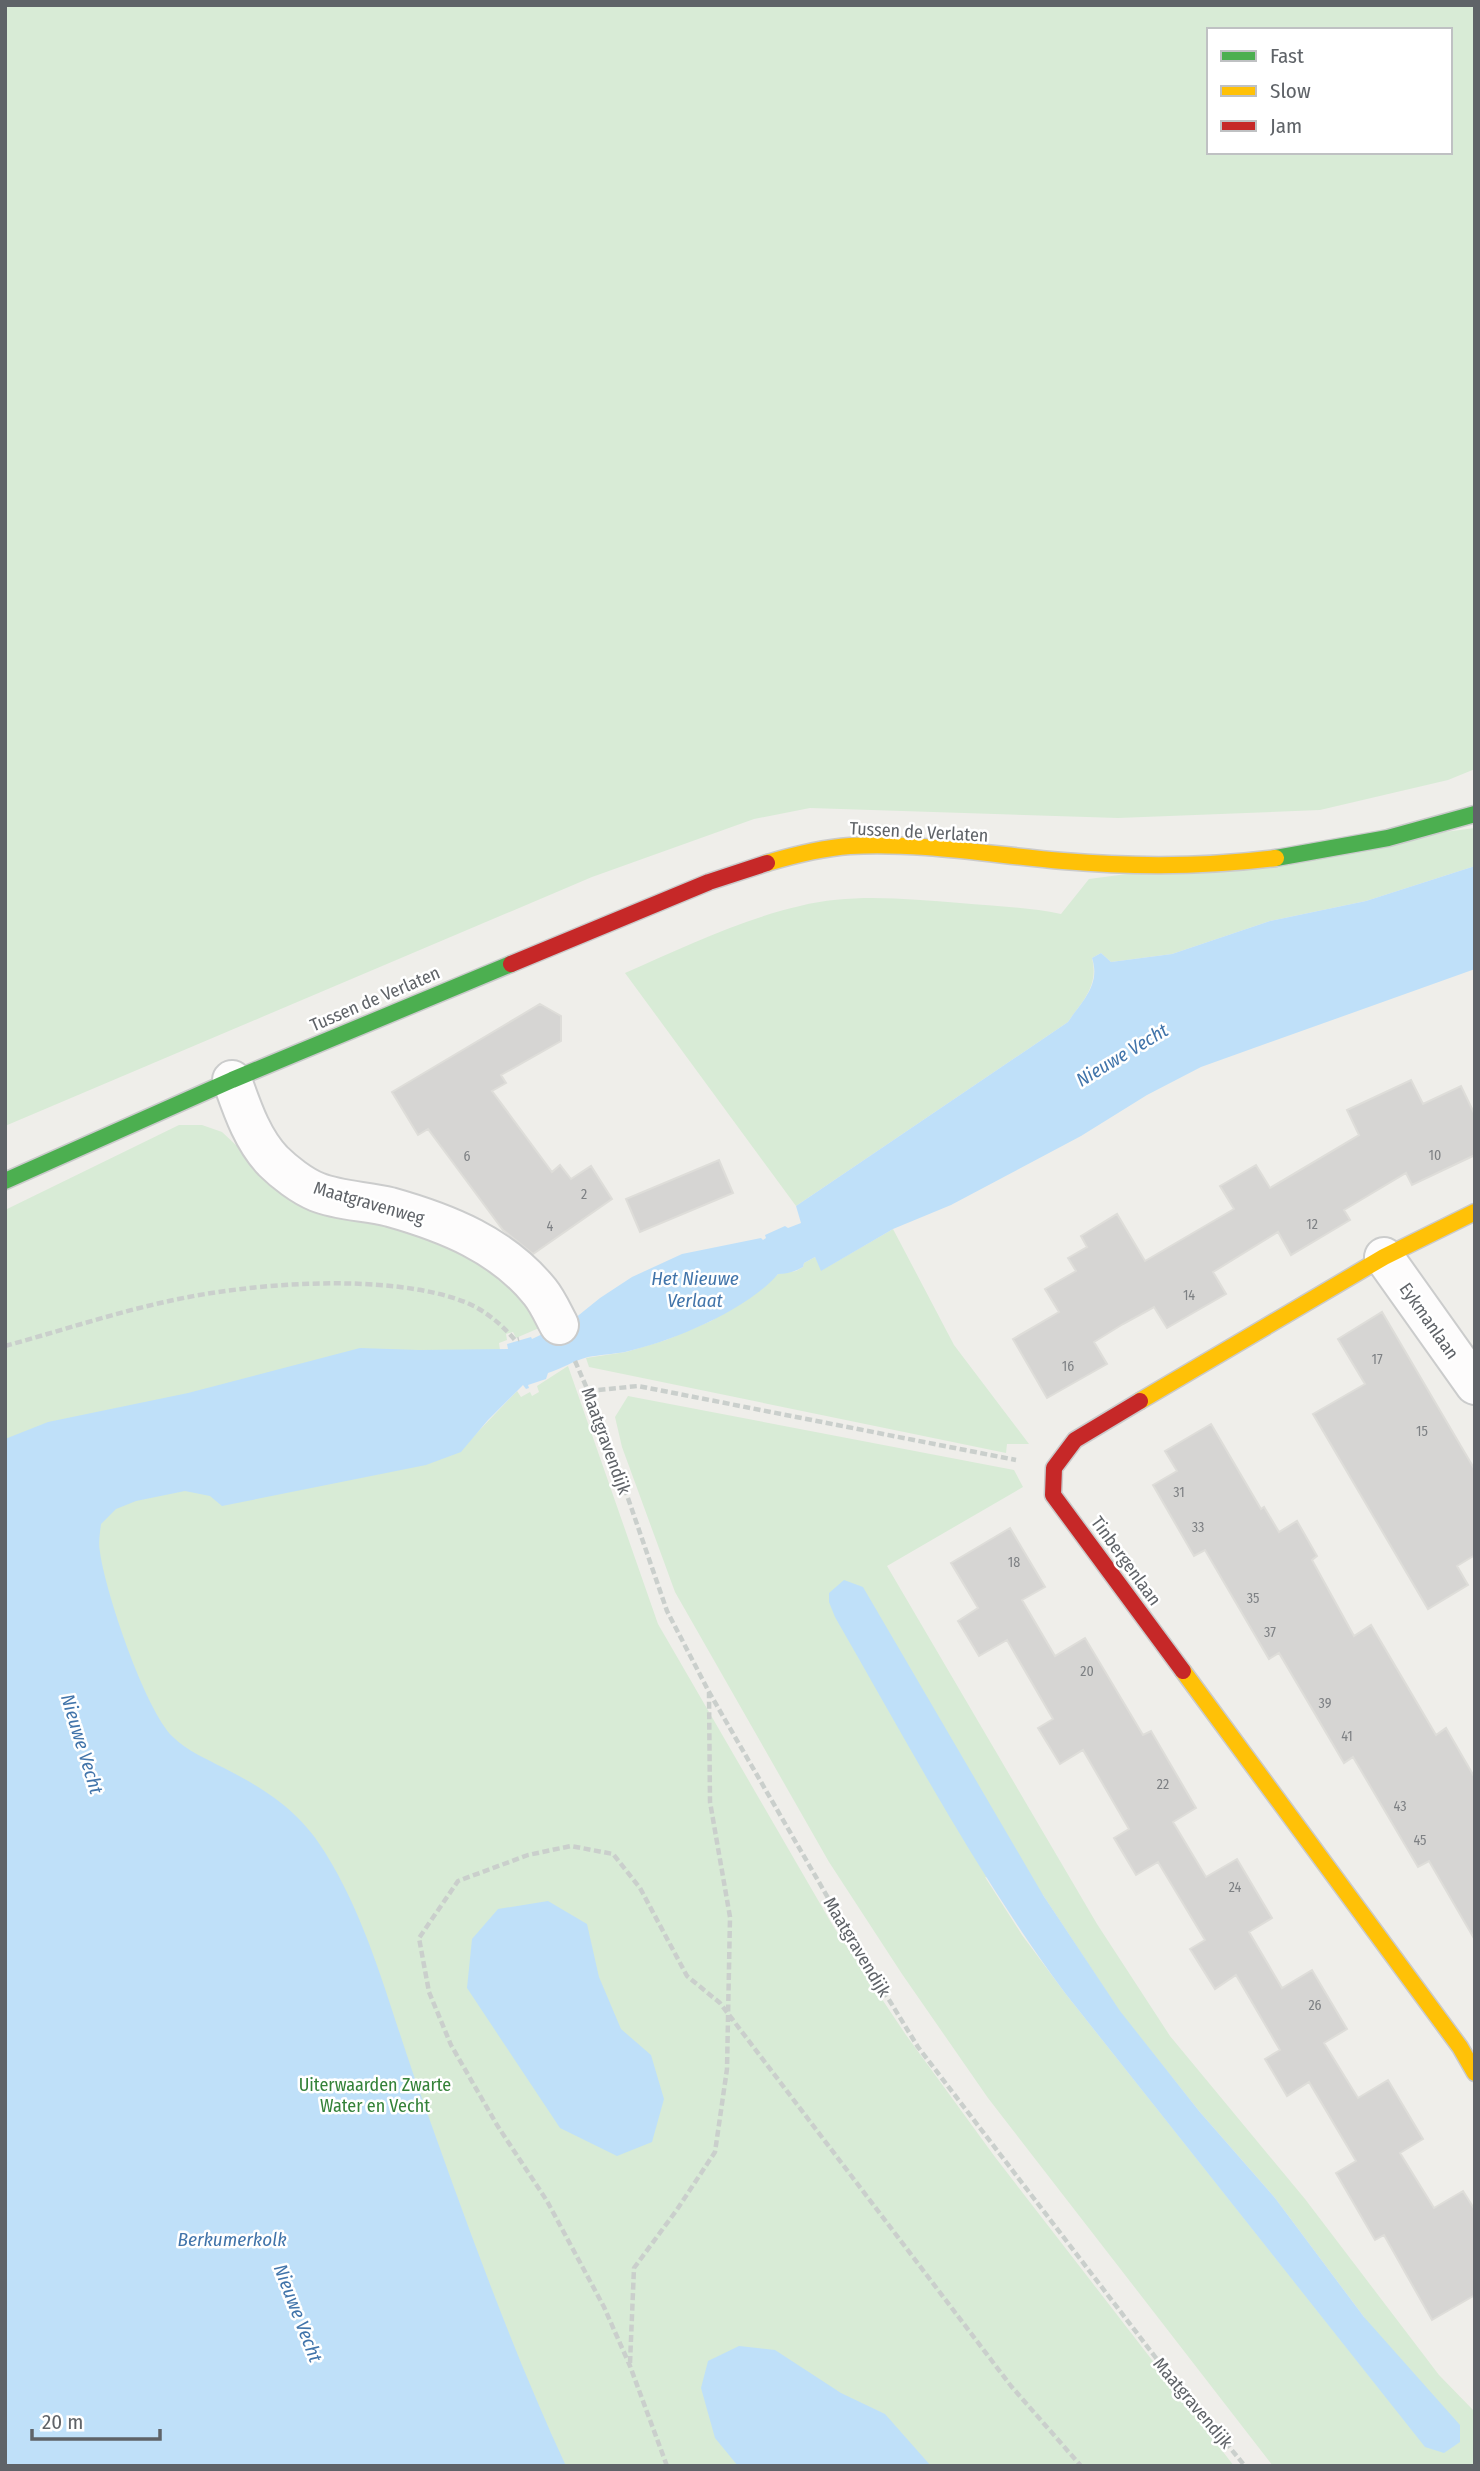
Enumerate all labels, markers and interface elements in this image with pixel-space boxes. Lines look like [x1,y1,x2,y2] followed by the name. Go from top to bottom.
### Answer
[1207,28,1452,154] legend
[1270,43,1304,69] text: Fast
[1270,78,1311,104] text: Slow
[1270,113,1302,139] text: Jam
[849,817,989,847] street label: Tussen de Verlaten
[307,962,443,1036] street label: Tussen de Verlaten
[1072,1018,1173,1091] water label: Nieuwe Vecht
[1429,1147,1441,1164] house number: 10
[464,1148,471,1165] house number: 6
[311,1177,427,1229] street label: Maatgravenweg
[581,1186,587,1203] house number: 2
[1306,1216,1318,1233] house number: 12
[547,1218,554,1235] house number: 4
[651,1267,739,1312] water label: Het Nieuwe Verlaat
[1395,1279,1463,1363] street label: Eykmanlaan
[1183,1287,1195,1304] house number: 14
[1371,1351,1383,1368] house number: 17
[1062,1358,1074,1375] house number: 16
[576,1385,636,1498] street label: Maatgravendijk
[1416,1423,1428,1440] house number: 15
[1173,1484,1185,1501] house number: 31
[1086,1512,1166,1610] street label: Tinbergenlaan
[1192,1519,1204,1536] house number: 33
[1008,1554,1020,1571] house number: 18
[1247,1590,1259,1607] house number: 35
[1264,1624,1276,1641] house number: 37
[1080,1663,1094,1680] house number: 20
[56,1691,108,1797] water label: Nieuwe Vecht
[1319,1695,1332,1712] house number: 39
[1341,1728,1353,1745] house number: 41
[1157,1776,1169,1793] house number: 22
[1394,1798,1406,1815] house number: 43
[1413,1832,1427,1849] house number: 45
[1229,1879,1242,1896] house number: 24
[819,1893,896,2001] street label: Maatgravendijk
[1308,1997,1322,2014] house number: 26
[299,2074,451,2117] park label: Uiterwaarden Zwarte Water en Vecht
[177,2228,287,2251] water label: Berkumerkolk
[269,2261,328,2366] water label: Nieuwe Vecht
[1149,2353,1238,2453] street label: Maatgravendijk
[32,2398,159,2442] scale bar
[42,2409,83,2435] text: 20 m

